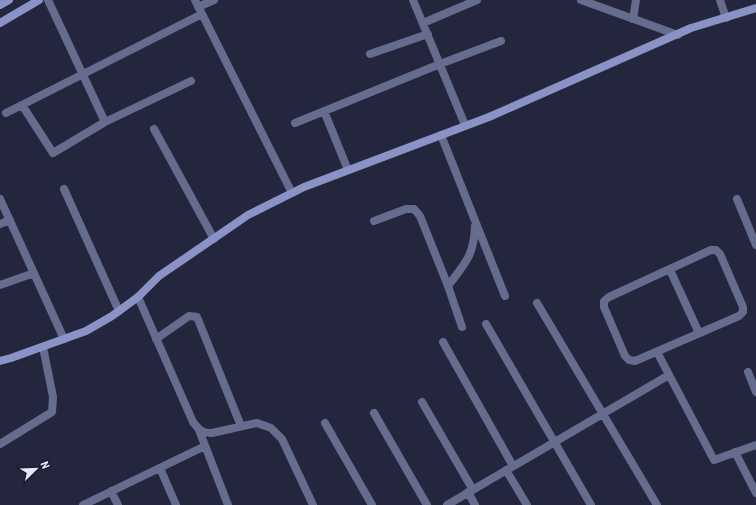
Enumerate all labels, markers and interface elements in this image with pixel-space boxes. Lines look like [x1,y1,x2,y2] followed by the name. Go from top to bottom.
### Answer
[16,449,56,489] north arrow
[37,460,52,471] text: N

